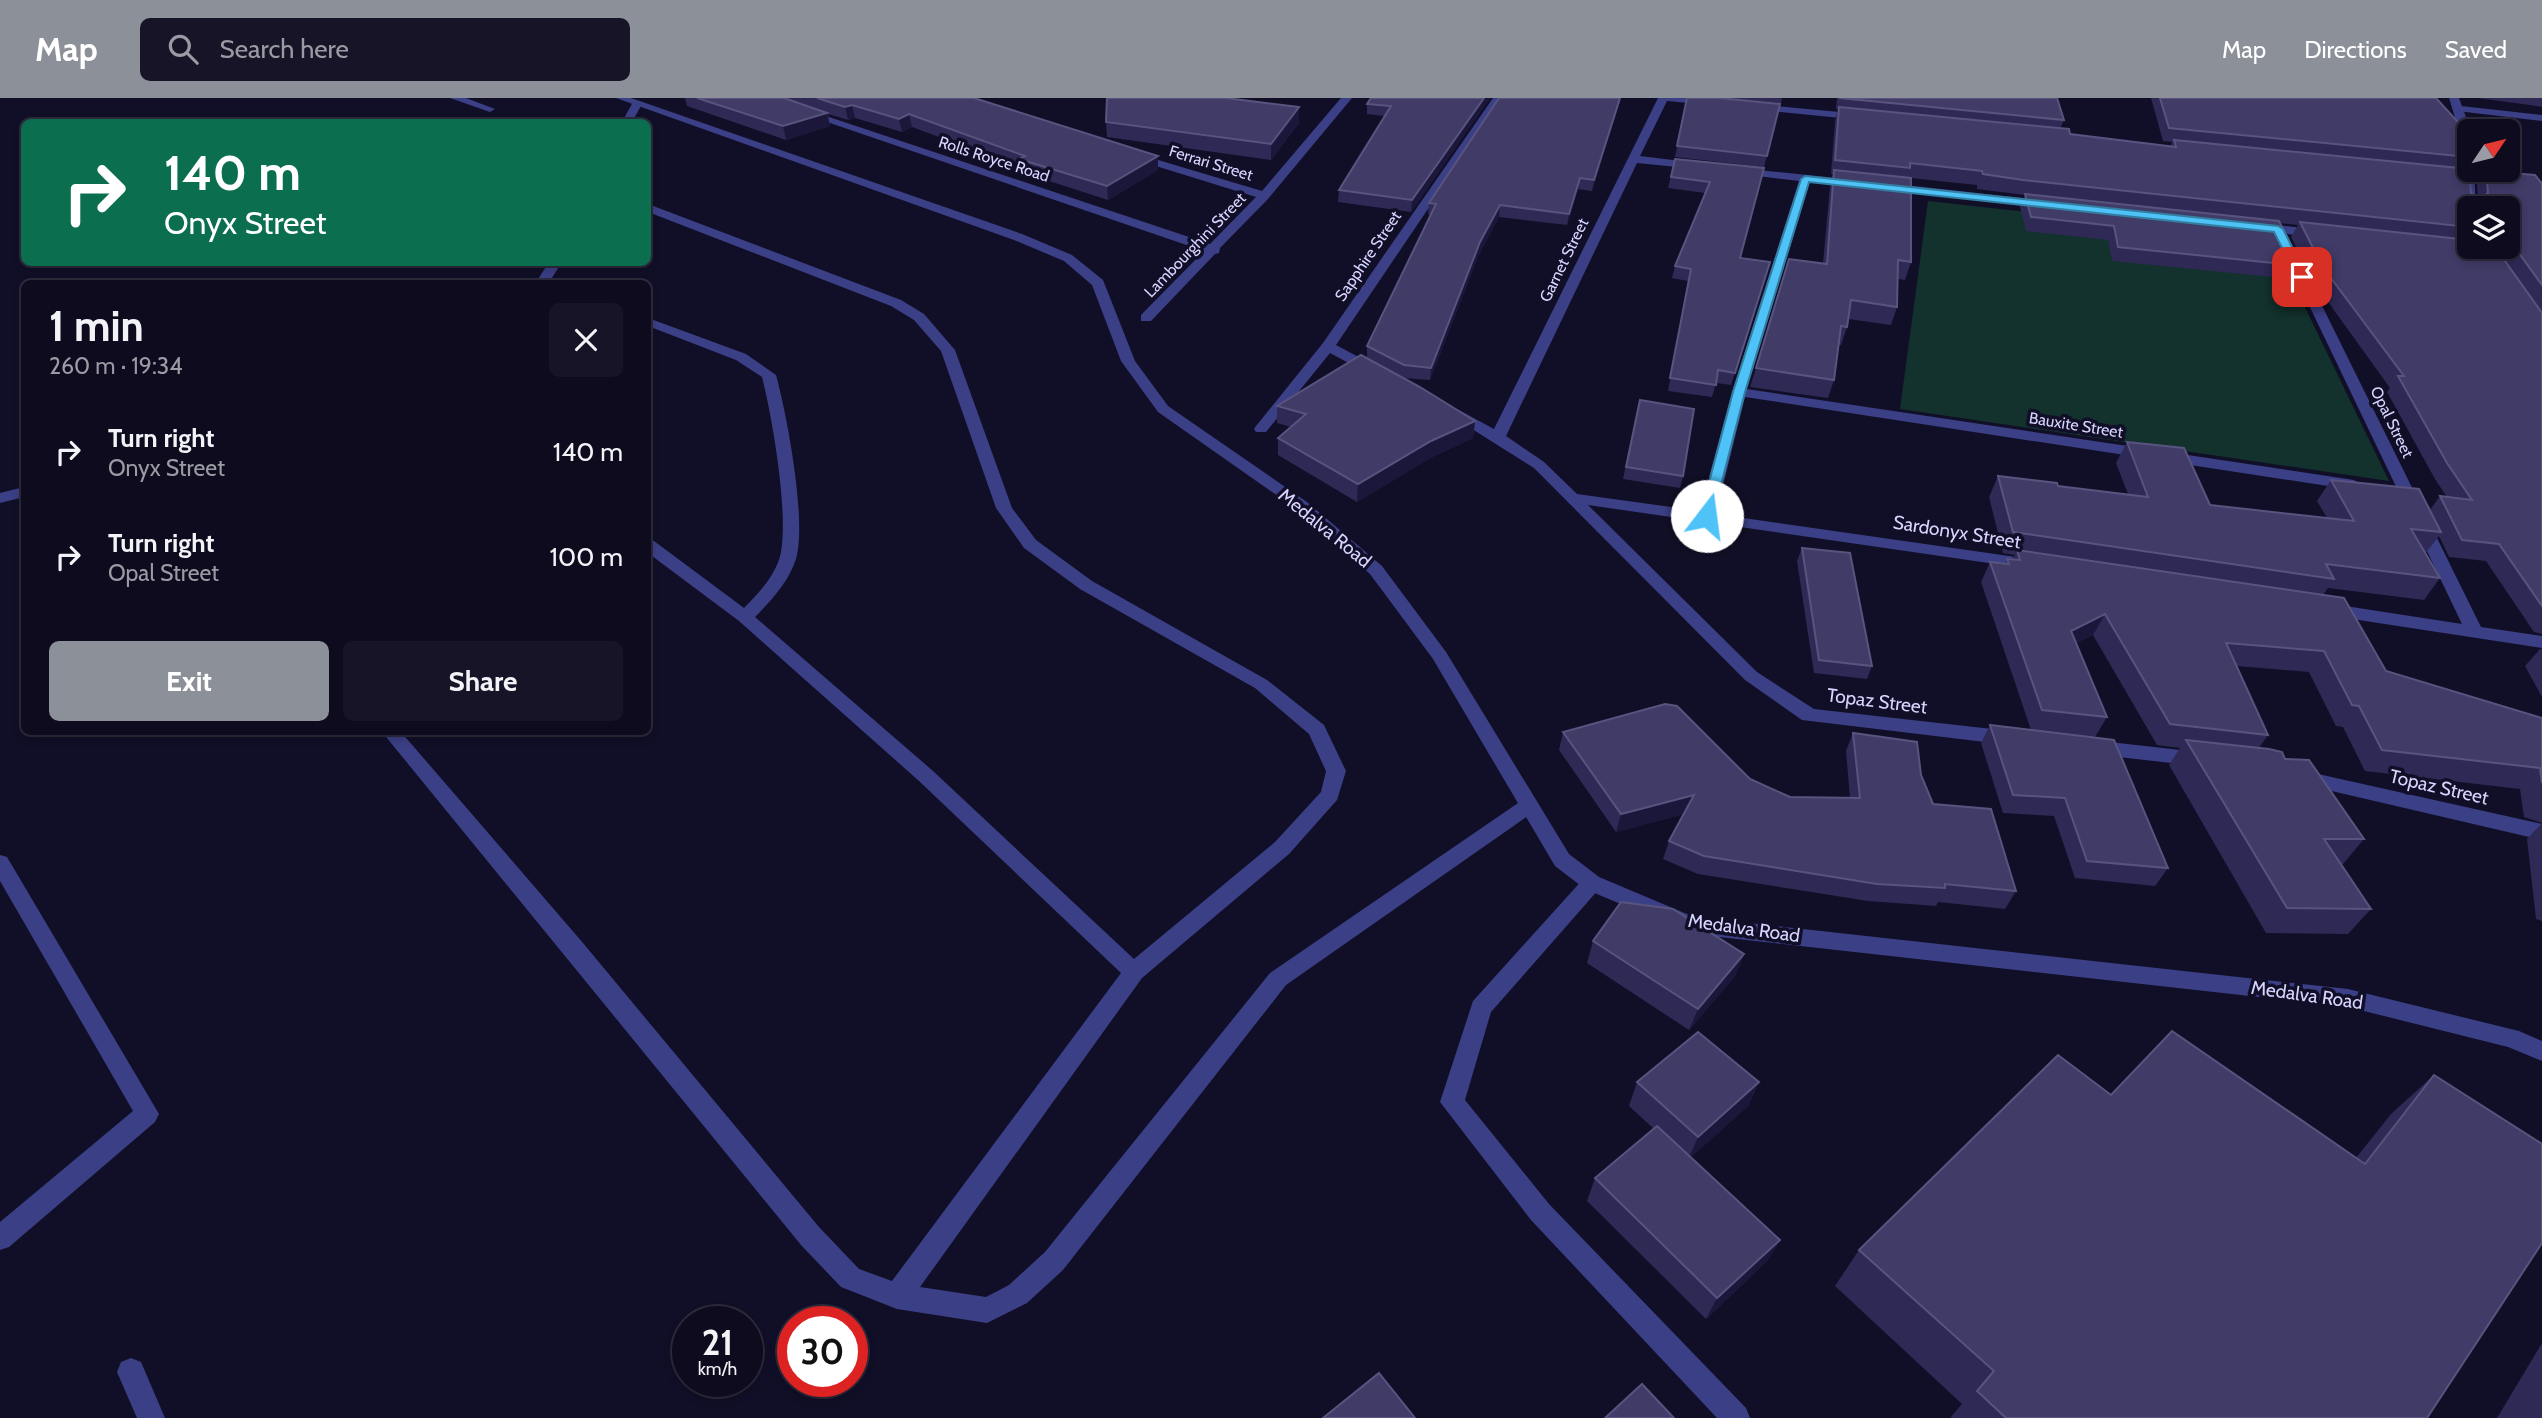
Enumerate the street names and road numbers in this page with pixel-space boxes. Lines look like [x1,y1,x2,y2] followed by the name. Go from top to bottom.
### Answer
[936,132,1052,186] street label: Rolls Royce Road
[1167,141,1256,185] street label: Ferrari Street
[1140,188,1250,301] street label: Lambourghini Street
[1331,207,1405,305] street label: Sapphire Street
[1536,215,1593,305] street label: Garnet Street
[2367,383,2418,461] street label: Opal Street
[2028,408,2125,442] street label: Bauxite Street
[1274,484,1376,572] street label: Medalva Road
[1891,511,2023,554] street label: Sardonyx Street
[1826,683,1929,719] street label: Topaz Street
[2387,764,2491,810] street label: Topaz Street
[1687,909,1801,947] street label: Medalva Road
[2250,976,2364,1014] street label: Medalva Road

